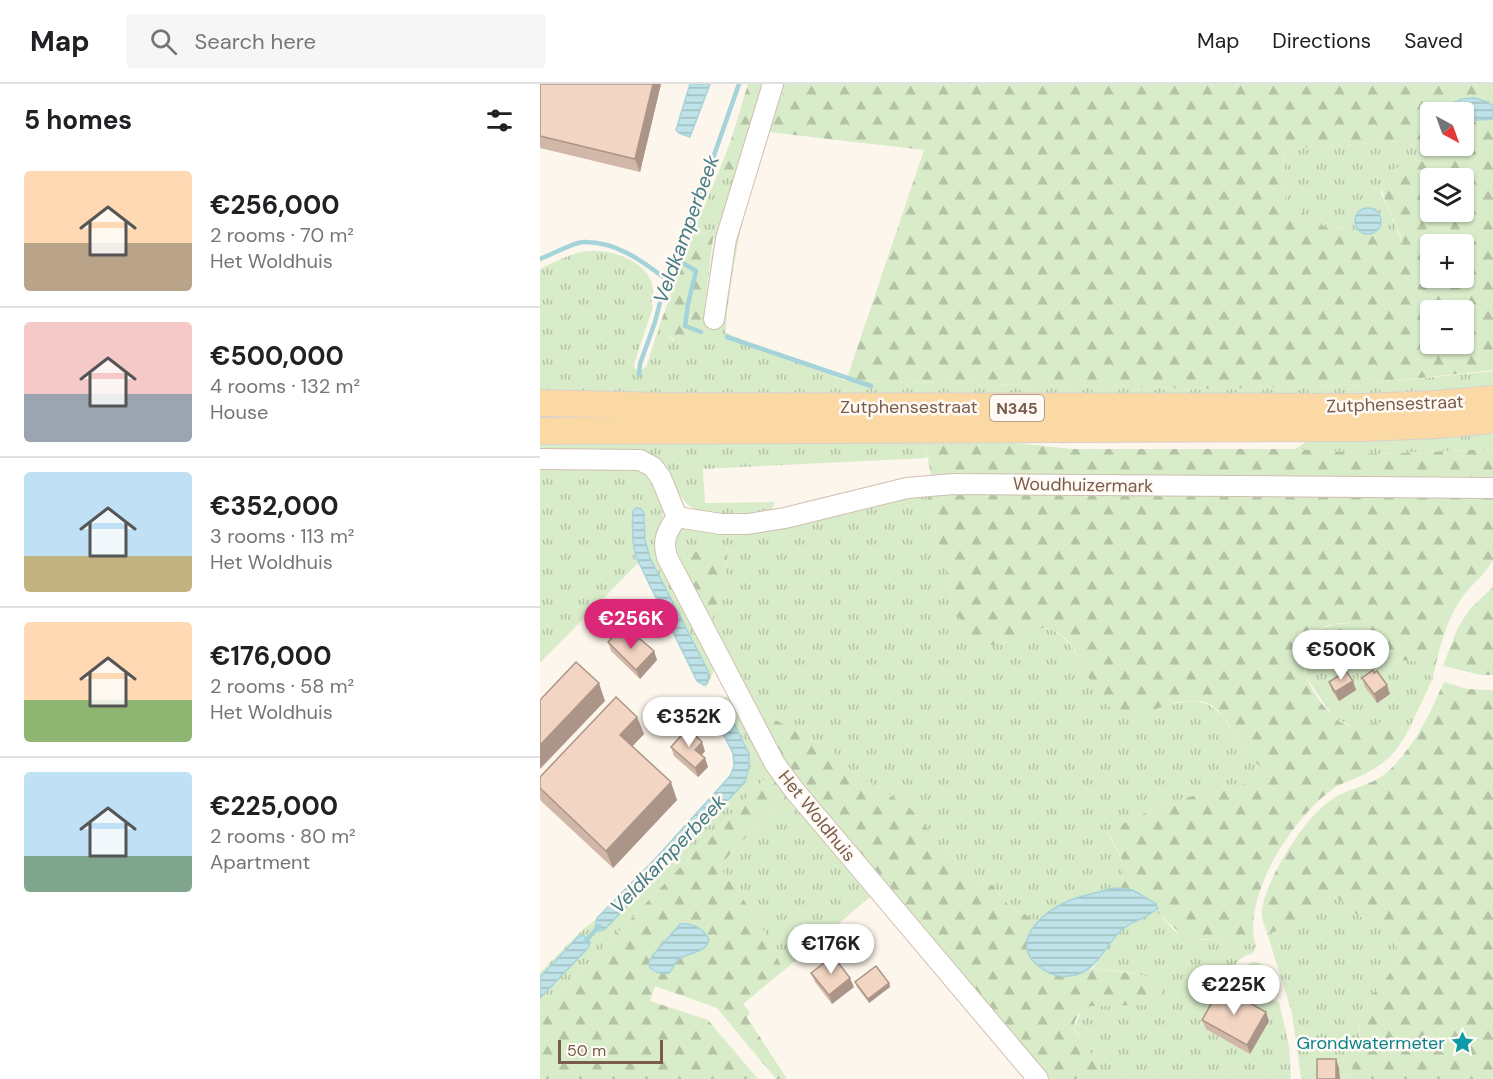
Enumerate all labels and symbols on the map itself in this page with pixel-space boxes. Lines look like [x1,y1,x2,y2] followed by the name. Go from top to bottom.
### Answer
[1420,102,1474,156] north arrow
[647,151,725,307] water label: Veldkamperbeek
[1326,390,1464,418] street label: Zutphensestraat
[840,395,978,419] street label: Zutphensestraat
[990,395,1044,421] road number: N345
[1013,472,1153,498] street label: Woudhuizermark
[589,599,673,650] pin: €256K
[1299,630,1383,681] pin: €500K
[647,697,731,748] pin: €352K
[773,765,861,867] street label: Het Woldhuis
[604,788,732,919] water label: Veldkamperbeek
[789,924,873,975] pin: €176K
[1192,965,1276,1016] pin: €225K
[1450,1030,1476,1056] place icon: Grondwatermeter
[1296,1031,1445,1055] place label: Grondwatermeter
[558,1037,663,1064] scale bar

